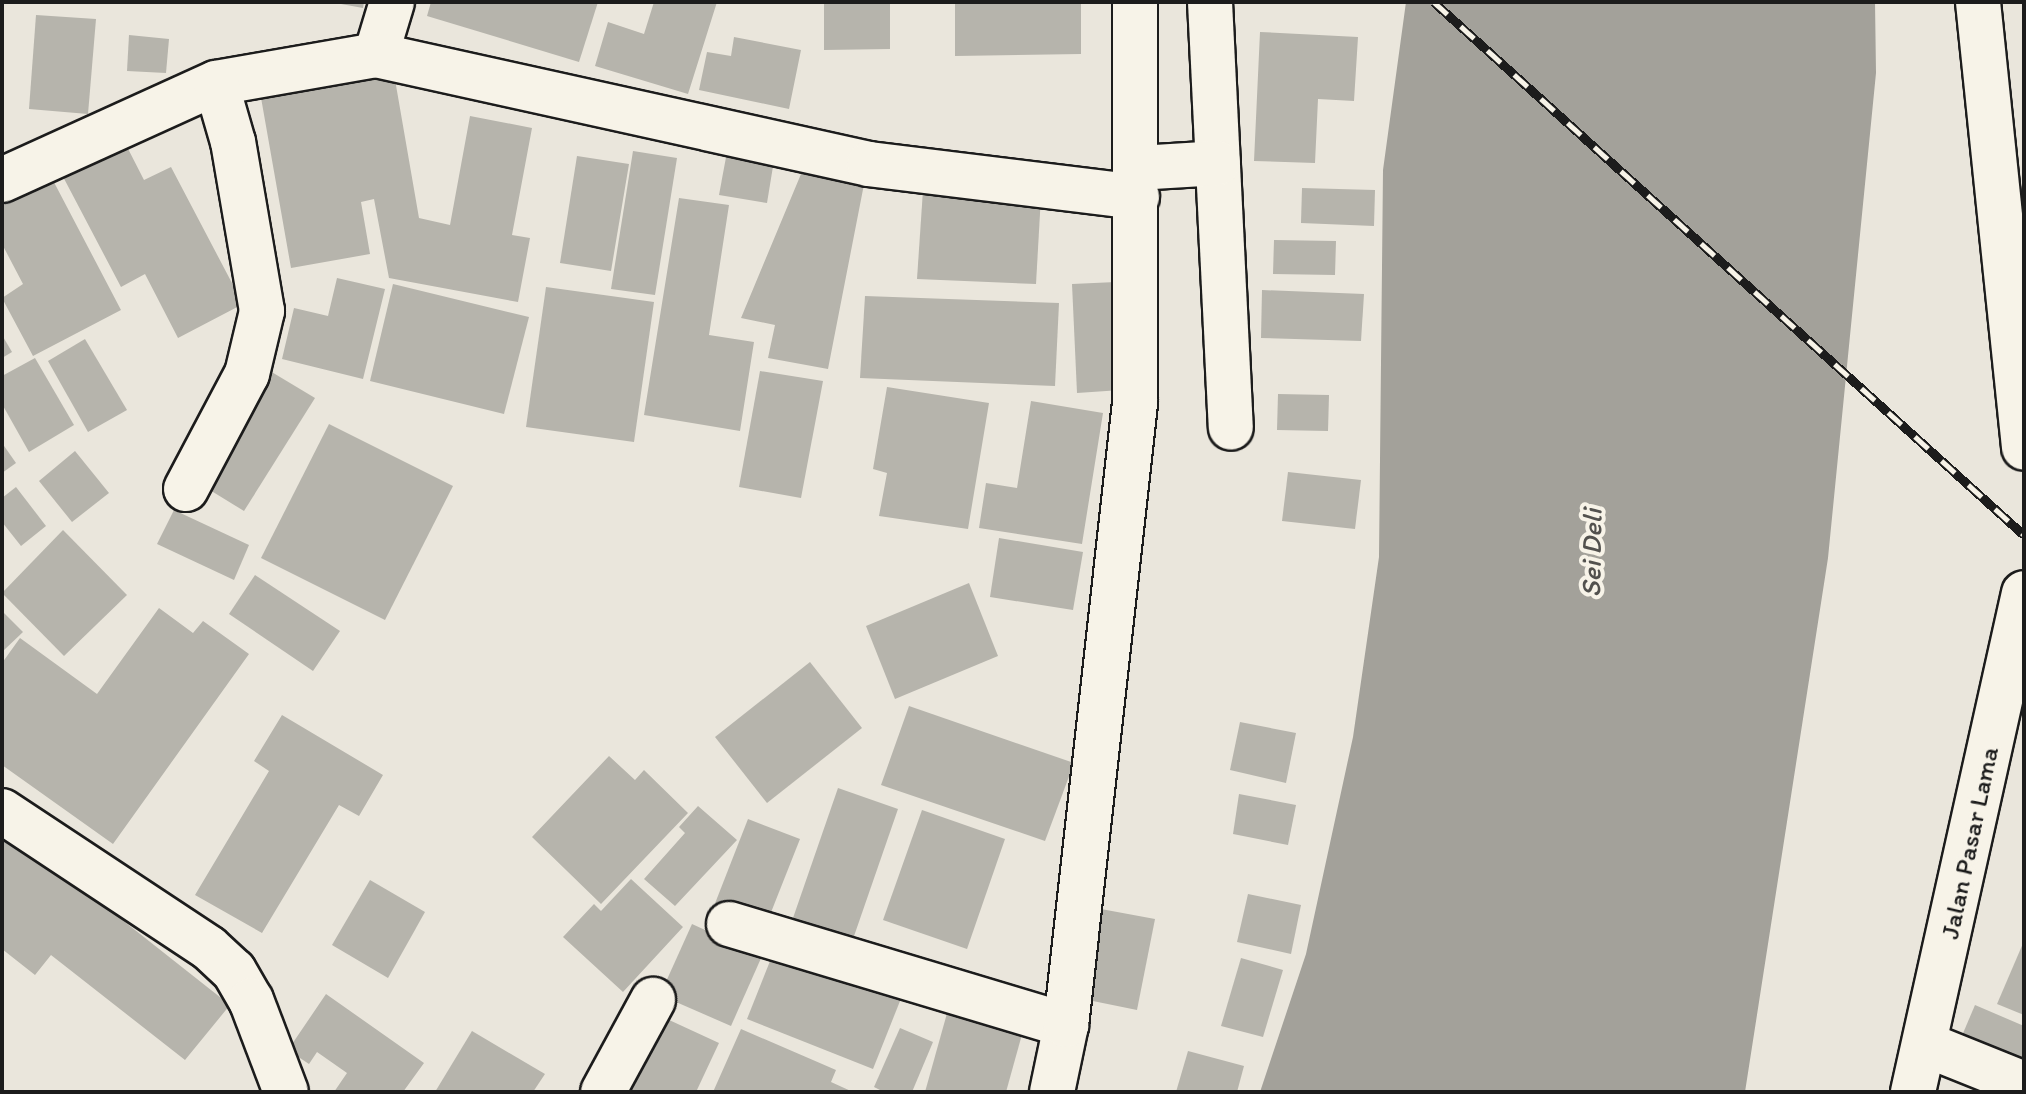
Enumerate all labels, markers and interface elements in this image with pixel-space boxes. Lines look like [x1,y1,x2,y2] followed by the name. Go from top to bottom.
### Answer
[1573,508,1609,598] water label: Sei Deli
[1935,745,2005,941] street label: Jalan Pasar Lama

